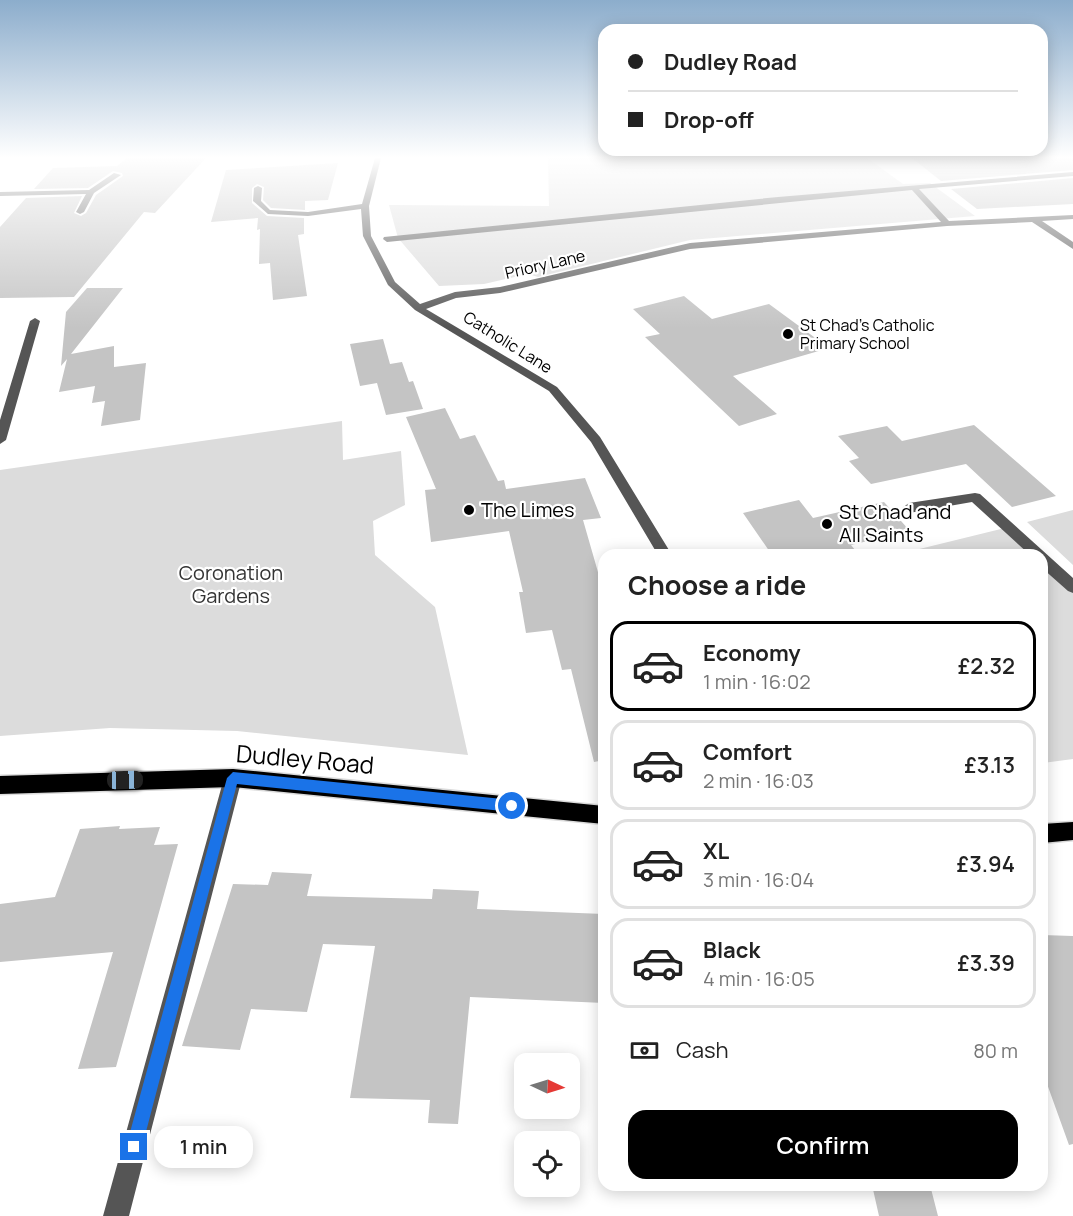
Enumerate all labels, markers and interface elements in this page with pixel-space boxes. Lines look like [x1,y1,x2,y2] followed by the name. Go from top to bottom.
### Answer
[664,47,797,77] text: Dudley Road
[664,105,754,135] text: Drop-off
[503,244,587,284] street label: Priory Lane
[459,306,557,378] street label: Catholic Lane
[800,314,935,354] place label: St Chad's Catholic Primary School
[781,327,795,341] marker: St Chad's Catholic Primary School
[481,496,574,523] place label: The Limes
[839,498,951,548] place label: St Chad and All Saints
[462,503,476,517] marker: The Limes
[820,517,834,531] marker: St Chad and All Saints
[179,559,283,609] park label: Coronation Gardens
[628,566,806,603] text: Choose a ride
[703,638,801,668] text: Economy
[631,639,685,693] icon: car
[958,651,1015,681] text: £2.32
[703,668,811,695] text: 1 min · 16:02
[235,736,375,781] street label: Dudley Road
[703,737,792,767] text: Comfort
[631,738,685,792] icon: car
[964,750,1015,780] text: £3.13
[703,767,814,794] text: 2 min · 16:03
[107,771,143,789] car
[498,792,525,819] route start
[703,836,729,866] text: XL
[631,837,685,891] icon: car
[957,849,1015,879] text: £3.94
[703,866,814,893] text: 3 min · 16:04
[703,935,760,965] text: Black
[631,936,685,990] icon: car
[957,948,1015,978] text: £3.39
[703,965,815,992] text: 4 min · 16:05
[628,1034,661,1067] icon: cash
[676,1035,729,1065] text: Cash
[973,1037,1018,1064] text: 80 m
[514,1053,580,1119] north arrow
[514,1053,580,1197] map controls
[628,1110,1018,1179] button: Confirm
[155,1126,254,1168] callout: 1 min
[514,1131,580,1197] button: locate
[120,1133,147,1160] route end
[180,1133,227,1160] text: 1 min

